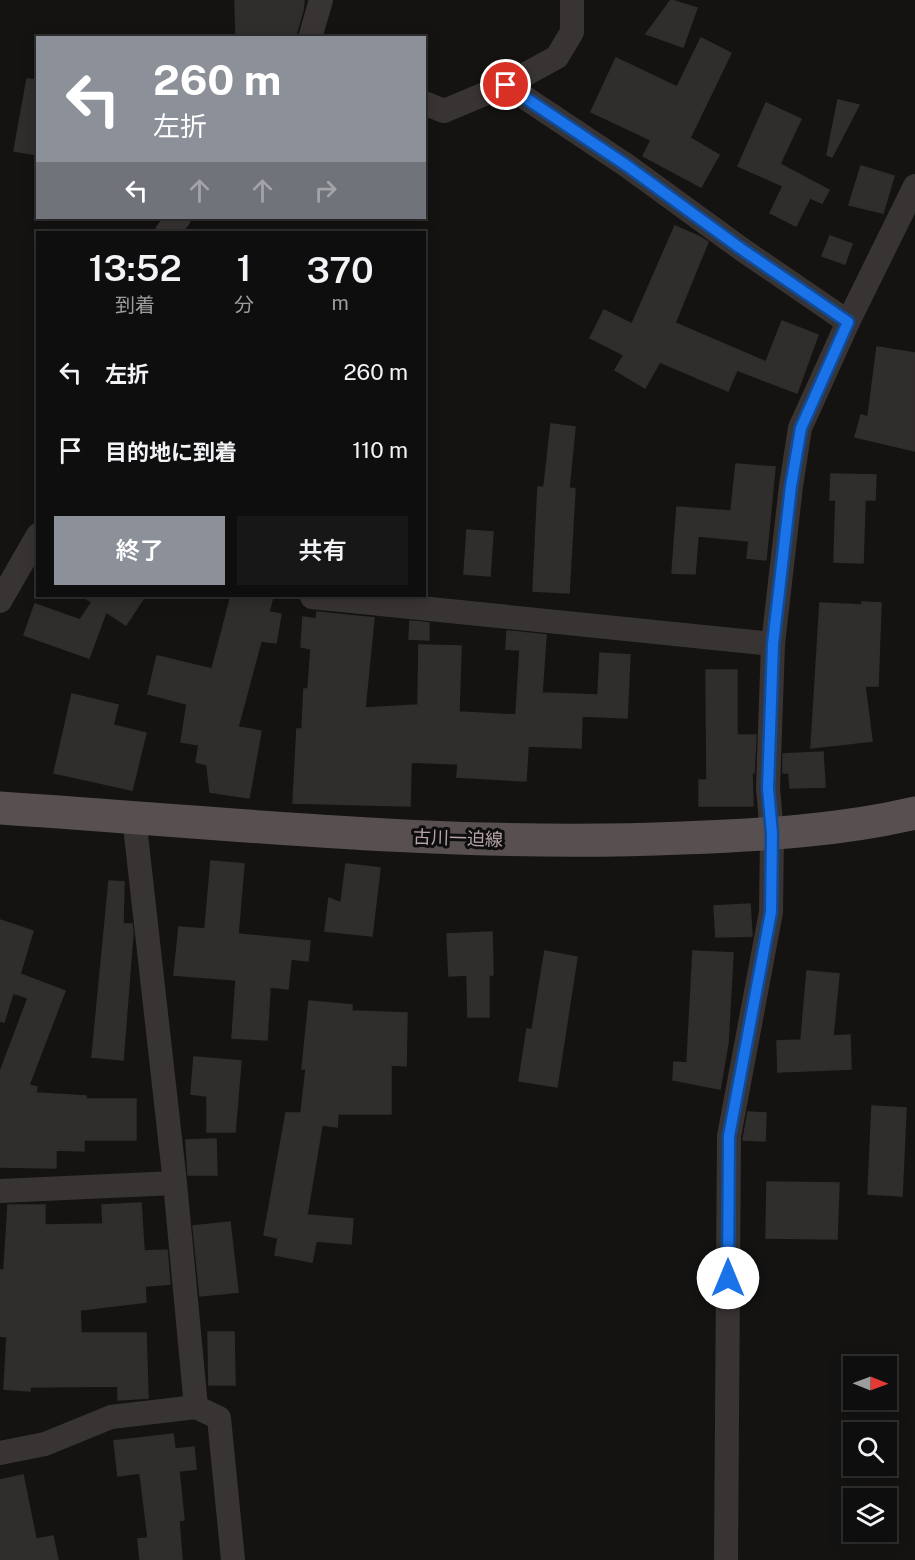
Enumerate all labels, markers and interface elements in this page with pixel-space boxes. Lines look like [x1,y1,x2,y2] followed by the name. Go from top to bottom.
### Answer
[153,55,281,104] text: 260 m
[480,59,531,110] pin
[54,60,132,138] icon: left
[489,68,522,101] icon: arrive
[153,110,207,142] text: 左折
[120,174,153,207] icon: left
[183,174,216,207] icon: ahead
[246,174,279,207] icon: ahead
[309,174,342,207] icon: right
[88,247,182,289] text: 13:52
[237,247,252,289] text: 1
[307,249,374,291] text: 370
[331,291,349,315] text: m
[115,293,155,317] text: 到着
[234,293,254,317] text: 分
[54,356,87,389] icon: left
[343,359,408,385] text: 260 m
[105,361,149,387] text: 左折
[54,434,87,467] icon: arrive
[352,437,408,463] text: 110 m
[105,439,237,465] text: 目的地に到着
[54,516,225,585] button: 終了
[237,516,408,585] button: 共有
[413,826,503,850] street label: 古川一迫線
[696,1246,760,1310] position arrow
[843,1356,897,1410] north arrow
[843,1356,897,1542] map controls
[843,1422,897,1476] button: search
[843,1488,897,1542] button: layers

